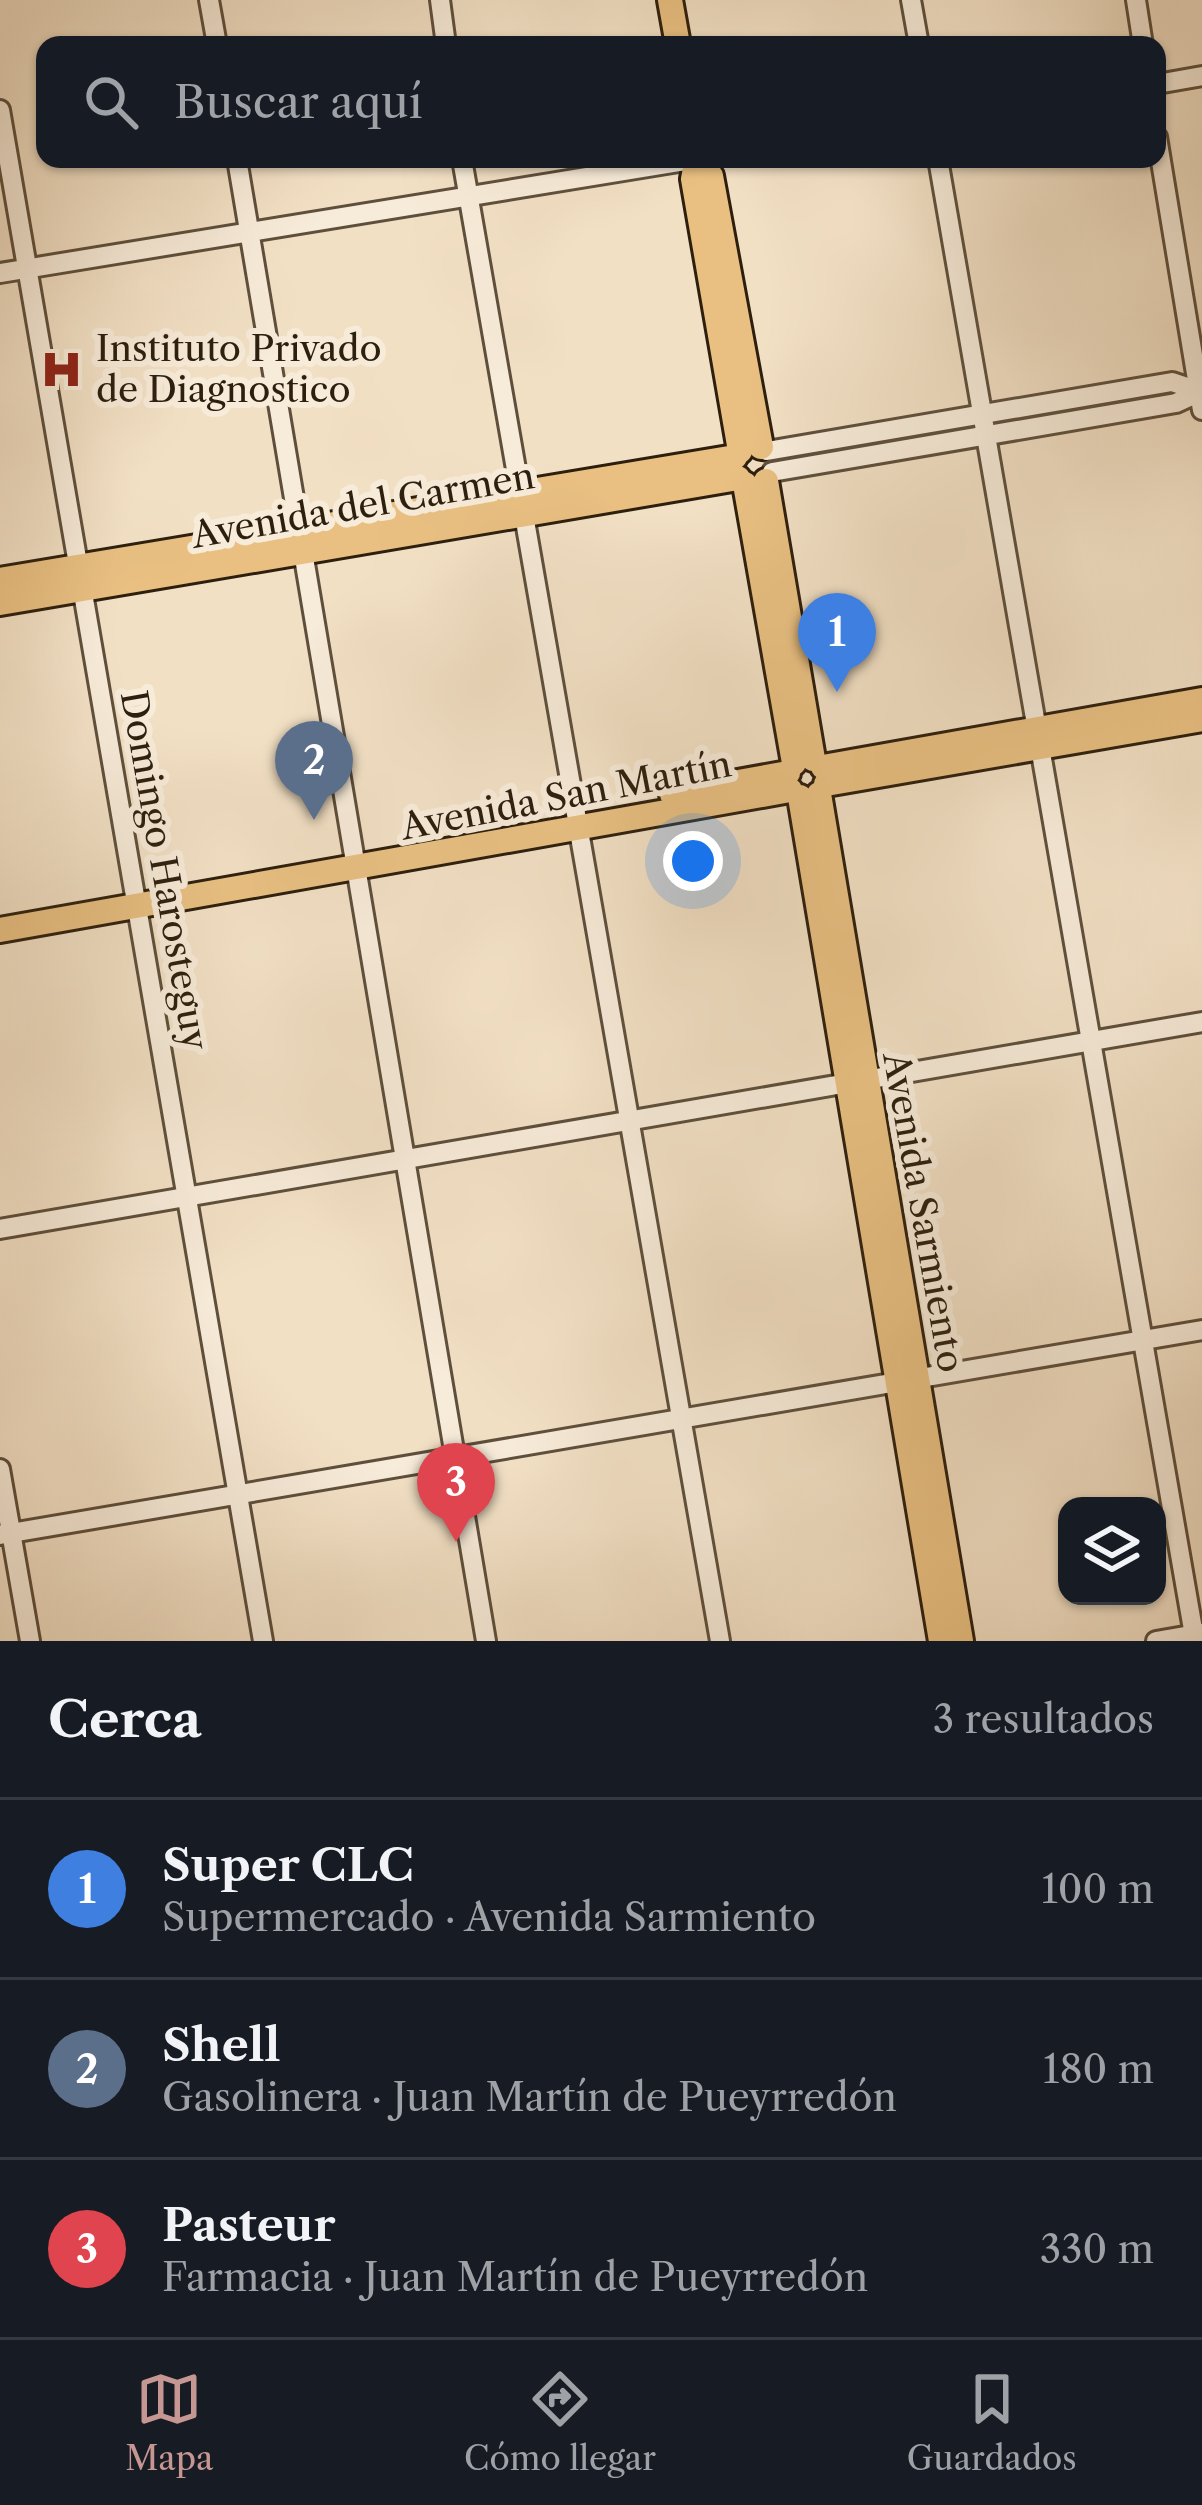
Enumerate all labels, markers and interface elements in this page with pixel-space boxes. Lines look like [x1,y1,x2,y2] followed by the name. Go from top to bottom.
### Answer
[36,36,1166,168] search box
[78,69,144,135] icon: search
[174,74,423,130] text: Buscar aquí
[96,326,381,411] place label: Instituto Privado de Diagnostico
[39,346,85,392] hospital icon: Instituto Privado de Diagnostico
[187,453,538,557] street label: Avenida del Carmen
[798,593,876,692] pin: 1
[112,687,218,1054] street label: Domingo Harosteguy
[275,721,353,820] pin: 2
[396,741,735,849] street label: Avenida San Martín
[663,831,723,891] your location
[874,1048,974,1375] street label: Avenida Sarmiento
[417,1443,495,1542] pin: 3
[1058,1497,1166,1605] map controls
[1058,1497,1166,1605] button: layers
[48,1688,202,1750] text: Cerca
[933,1695,1154,1743] text: 3 resultados
[162,1837,414,1893] text: Super CLC
[78,1865,96,1913] text: 1
[1041,1865,1154,1913] text: 100 m
[162,1893,816,1941] text: Supermercado · Avenida Sarmiento
[162,2017,280,2073] text: Shell
[75,2045,99,2093] text: 2
[1043,2045,1154,2093] text: 180 m
[162,2073,897,2121] text: Gasolinera · Juan Martín de Pueyrredón
[162,2197,335,2253] text: Pasteur
[76,2225,98,2273] text: 3
[1040,2225,1154,2273] text: 330 m
[162,2253,868,2301] text: Farmacia · Juan Martín de Pueyrredón
[125,2366,214,2479] tab: Mapa
[464,2366,656,2479] tab: Cómo llegar
[907,2366,1077,2479] tab: Guardados

